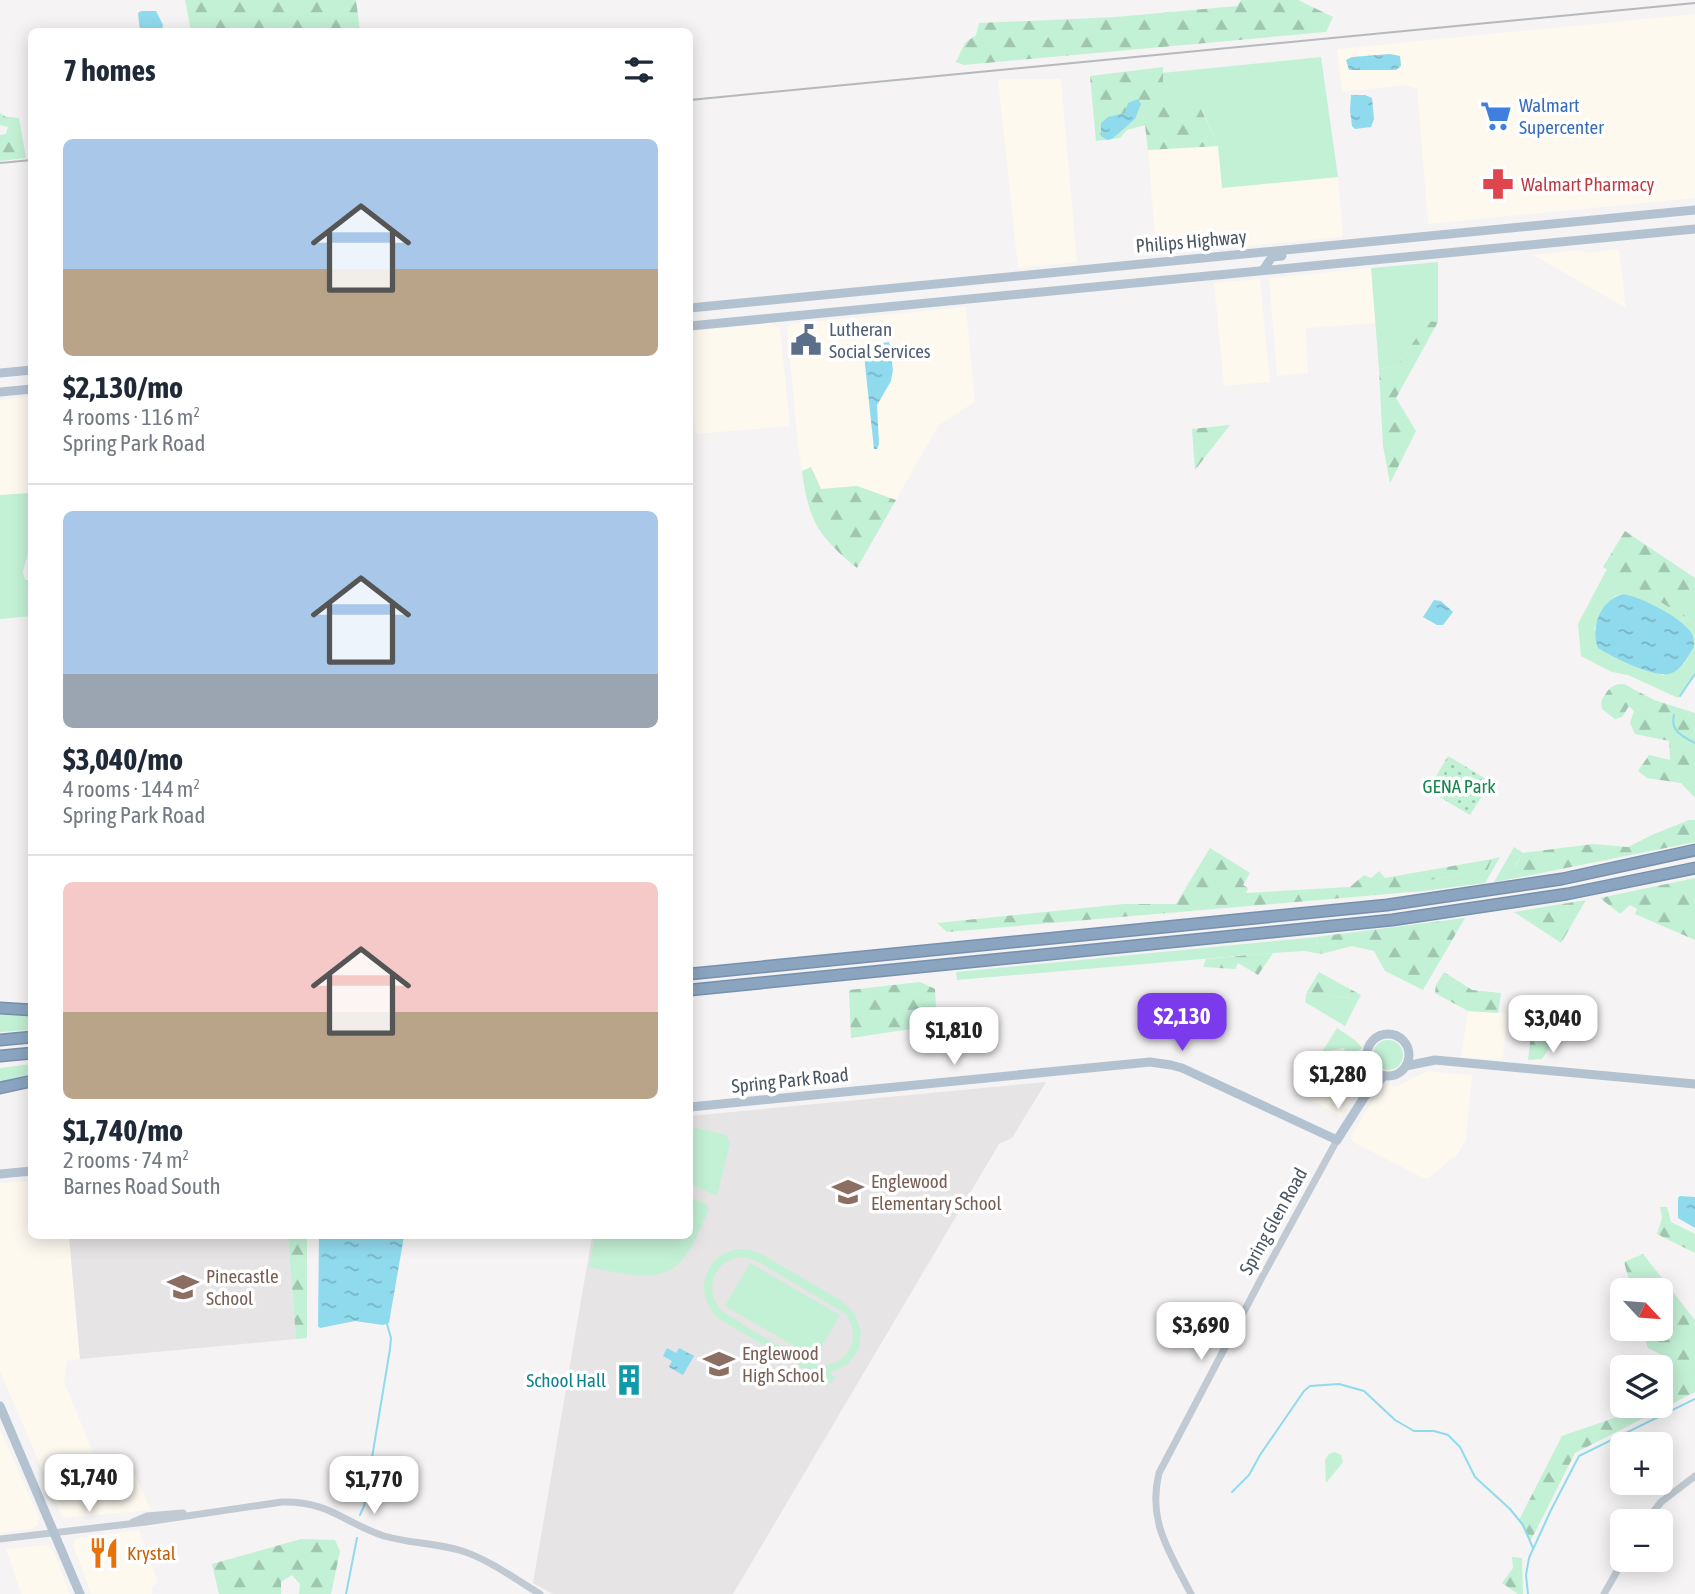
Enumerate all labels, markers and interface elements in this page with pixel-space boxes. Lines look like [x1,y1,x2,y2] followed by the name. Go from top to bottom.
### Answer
[620,51,658,89] icon: filters
[63,53,156,87] text: 7 homes
[1519,94,1604,138] place label: Walmart Supercenter
[1479,99,1513,133] supermarket icon: Walmart Supercenter
[1481,167,1515,201] pharmacy icon: Walmart Pharmacy
[1521,173,1655,195] place label: Walmart Pharmacy
[298,185,424,311] icon: home
[1135,225,1248,257] street label: Philips Highway
[829,318,931,362] place label: Lutheran Social Services
[789,323,823,357] public building icon: Lutheran Social Services
[63,370,183,404] text: $2,130/mo
[63,404,200,430] text: 4 rooms · 116 m²
[63,430,205,456] text: Spring Park Road
[298,557,424,683] icon: home
[63,742,183,776] text: $3,040/mo
[1422,775,1496,797] park label: GENA Park
[63,776,200,802] text: 4 rooms · 144 m²
[63,802,205,828] text: Spring Park Road
[298,928,424,1054] icon: home
[1125,993,1239,1053] pin: $2,130
[1496,996,1610,1055] pin: $3,040
[1154,1003,1211,1029] text: $2,130
[1525,1005,1582,1031] text: $3,040
[897,1007,1011,1067] pin: $1,810
[926,1017,983,1043] text: $1,810
[1281,1052,1395,1111] pin: $1,280
[1310,1061,1367,1087] text: $1,280
[730,1063,850,1097] street label: Spring Park Road
[63,1113,183,1147] text: $1,740/mo
[63,1147,189,1173] text: 2 rooms · 74 m²
[1235,1164,1311,1278] street label: Spring Glen Road
[871,1170,1002,1214] place label: Englewood Elementary School
[63,1173,221,1199] text: Barnes Road South
[831,1175,865,1209] school or university icon: Englewood Elementary School
[206,1265,279,1309] place label: Pinecastle School
[166,1270,200,1304] school or university icon: Pinecastle School
[1610,1278,1673,1340] north arrow
[1610,1278,1673,1572] map controls
[1144,1302,1258,1362] pin: $3,690
[1173,1312,1230,1338] text: $3,690
[742,1342,825,1386] place label: Englewood High School
[702,1347,736,1381] school or university icon: Englewood High School
[1610,1355,1673,1418] button: layers
[612,1363,646,1397] building icon: School Hall
[526,1369,606,1391] place label: School Hall
[1610,1432,1673,1495] button: +
[32,1454,146,1514] pin: $1,740
[317,1456,431,1516] pin: $1,770
[61,1464,118,1490] text: $1,740
[346,1466,403,1492] text: $1,770
[1610,1509,1673,1572] button: −
[87,1536,121,1570] restaurant icon: Krystal
[127,1542,176,1564] place label: Krystal

